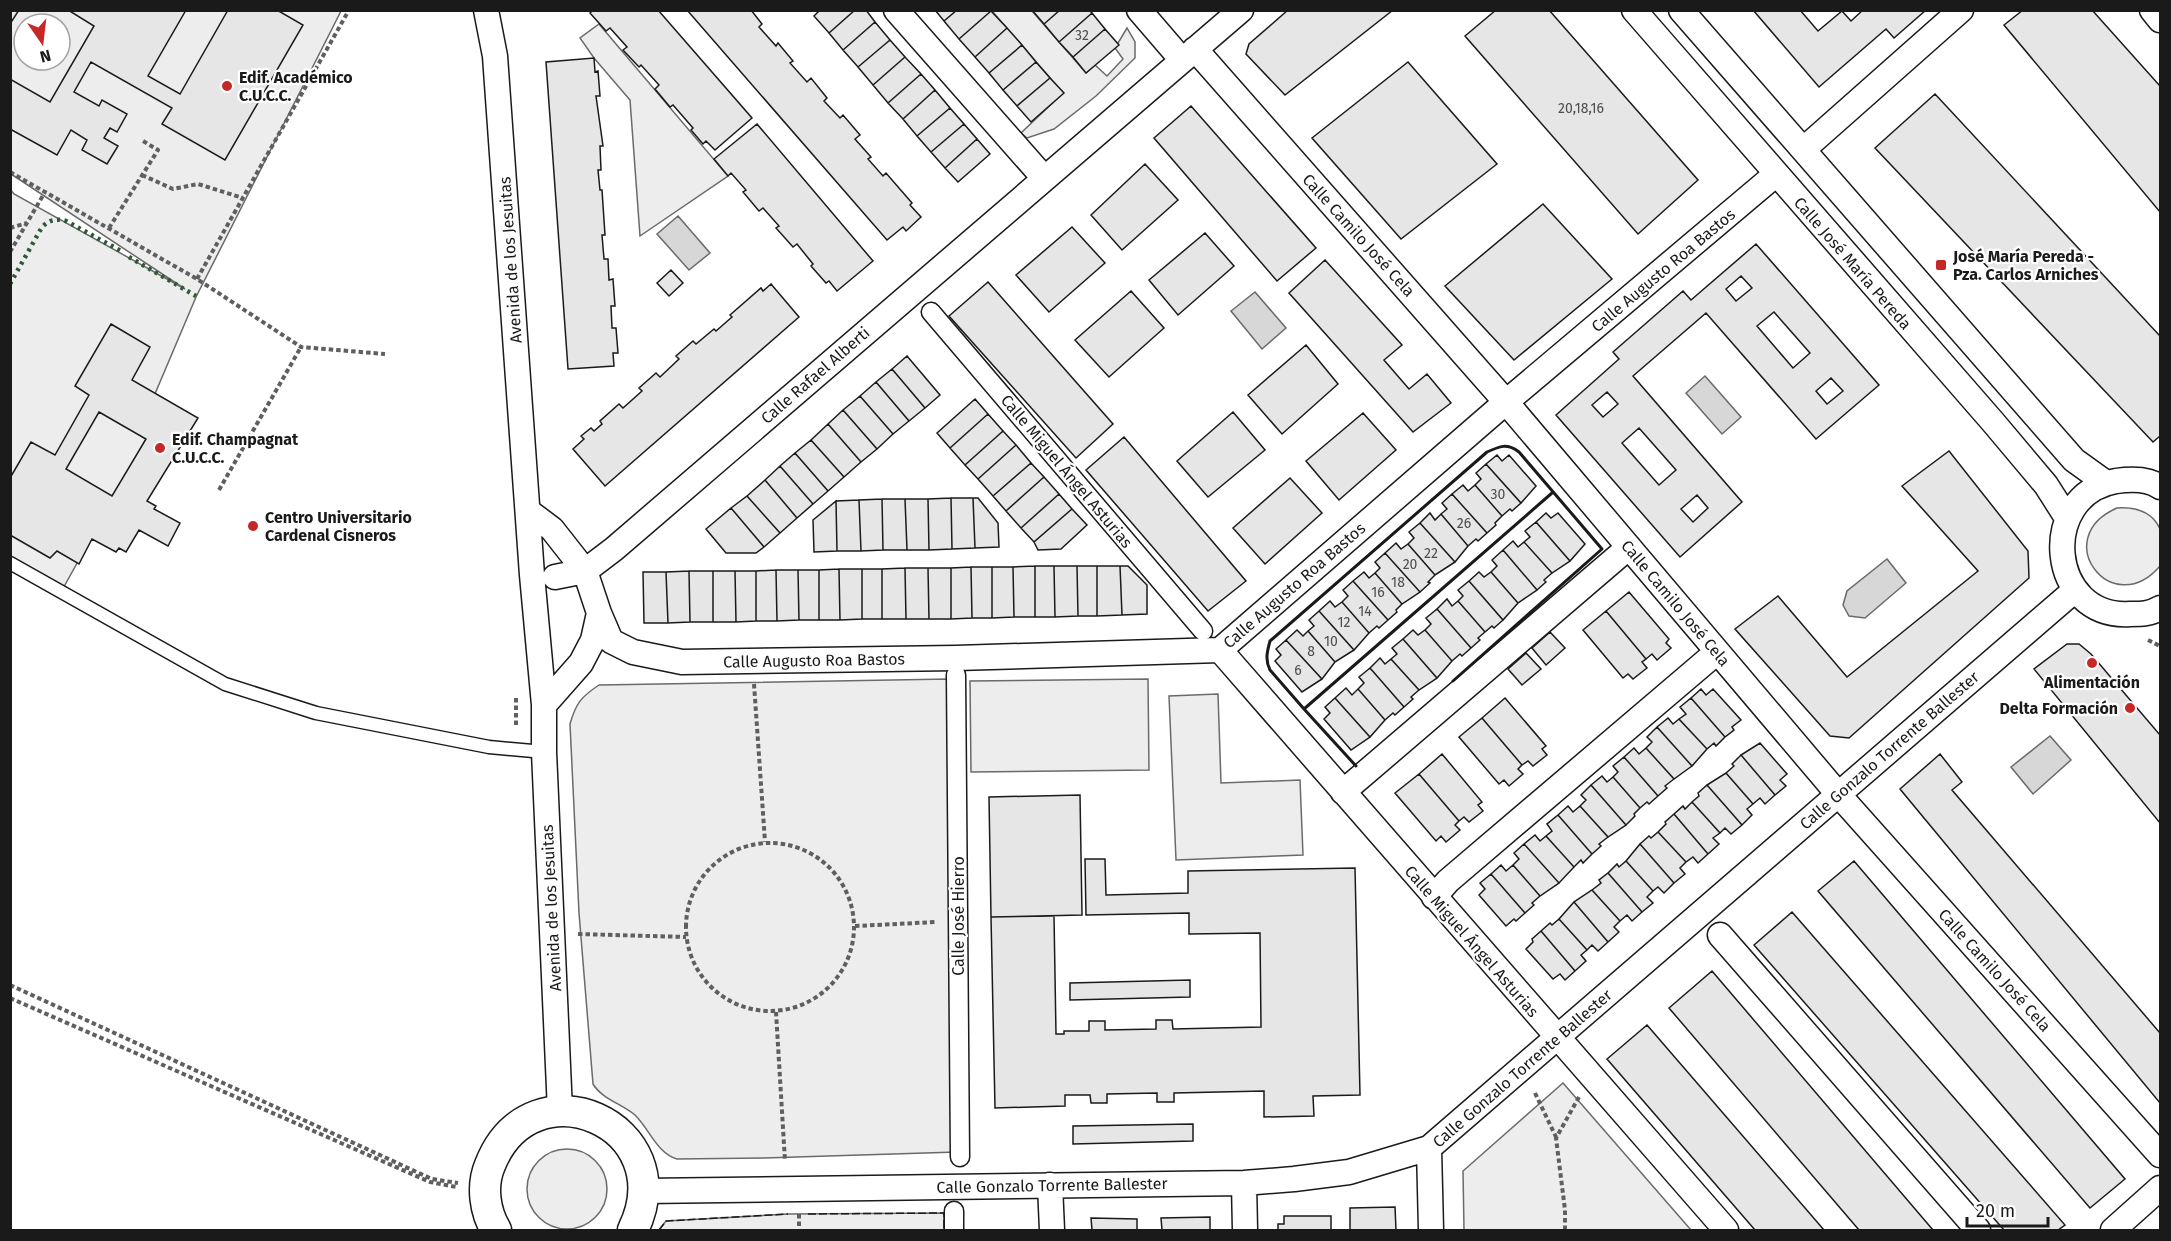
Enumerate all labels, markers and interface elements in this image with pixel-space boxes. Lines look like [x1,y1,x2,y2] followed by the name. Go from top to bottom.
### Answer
[12,12,72,72] north arrow
[1075,27,1089,44] house number: 32
[38,46,53,67] text: N
[239,68,353,105] place label: Edif. Académico C.U.C.C.
[220,79,234,93] marker: Edif. Académico C.U.C.C.
[1558,100,1604,117] house number: 20,18,16
[1298,170,1419,301] street label: Calle Camilo José Cela
[495,176,526,344] street label: Avenida de los Jesuitas
[1790,193,1915,333] street label: Calle José María Pereda
[1588,205,1739,336] street label: Calle Augusto Roa Bastos
[1952,247,2099,284] place label: José María Pereda - Pza. Carlos Arniches
[1934,258,1948,272] marker: José María Pereda - Pza. Carlos Arniches
[757,323,874,428] street label: Calle Rafael Alberti
[997,390,1137,552] street label: Calle Miguel Ángel Asturias
[172,430,299,467] place label: Edif. Champagnat C.U.C.C.
[153,441,167,455] marker: Edif. Champagnat C.U.C.C.
[1491,486,1506,503] house number: 30
[265,508,412,545] place label: Centro Universitario Cardenal Cisneros
[1457,515,1471,532] house number: 26
[246,519,260,533] marker: Centro Universitario Cardenal Cisneros
[1219,519,1369,652] street label: Calle Augusto Roa Bastos
[1617,536,1734,670] street label: Calle Camilo José Cela
[1424,545,1438,562] house number: 22
[1403,556,1418,573] house number: 20
[1391,574,1405,591] house number: 18
[1371,584,1385,601] house number: 16
[1358,603,1372,620] house number: 14
[1338,614,1351,631] house number: 12
[1324,633,1338,650] house number: 10
[1307,643,1315,660] house number: 8
[723,649,905,672] street label: Calle Augusto Roa Bastos
[2085,656,2099,670] marker: Alimentación
[1294,662,1302,679] house number: 6
[1796,667,1983,833] street label: Calle Gonzalo Torrente Ballester
[2043,673,2140,692] place label: Alimentación
[1999,699,2118,718] place label: Delta Formación
[2123,701,2137,715] marker: Delta Formación
[538,824,565,992] street label: Avenida de los Jesuitas
[949,856,968,976] street label: Calle José Hierro
[1401,861,1543,1021] street label: Calle Miguel Ángel Asturias
[1934,905,2055,1036] street label: Calle Camilo José Cela
[1429,985,1616,1151] street label: Calle Gonzalo Torrente Ballester
[936,1174,1169,1197] street label: Calle Gonzalo Torrente Ballester
[1967,1190,2048,1228] scale bar
[1976,1200,2015,1222] text: 20 m

